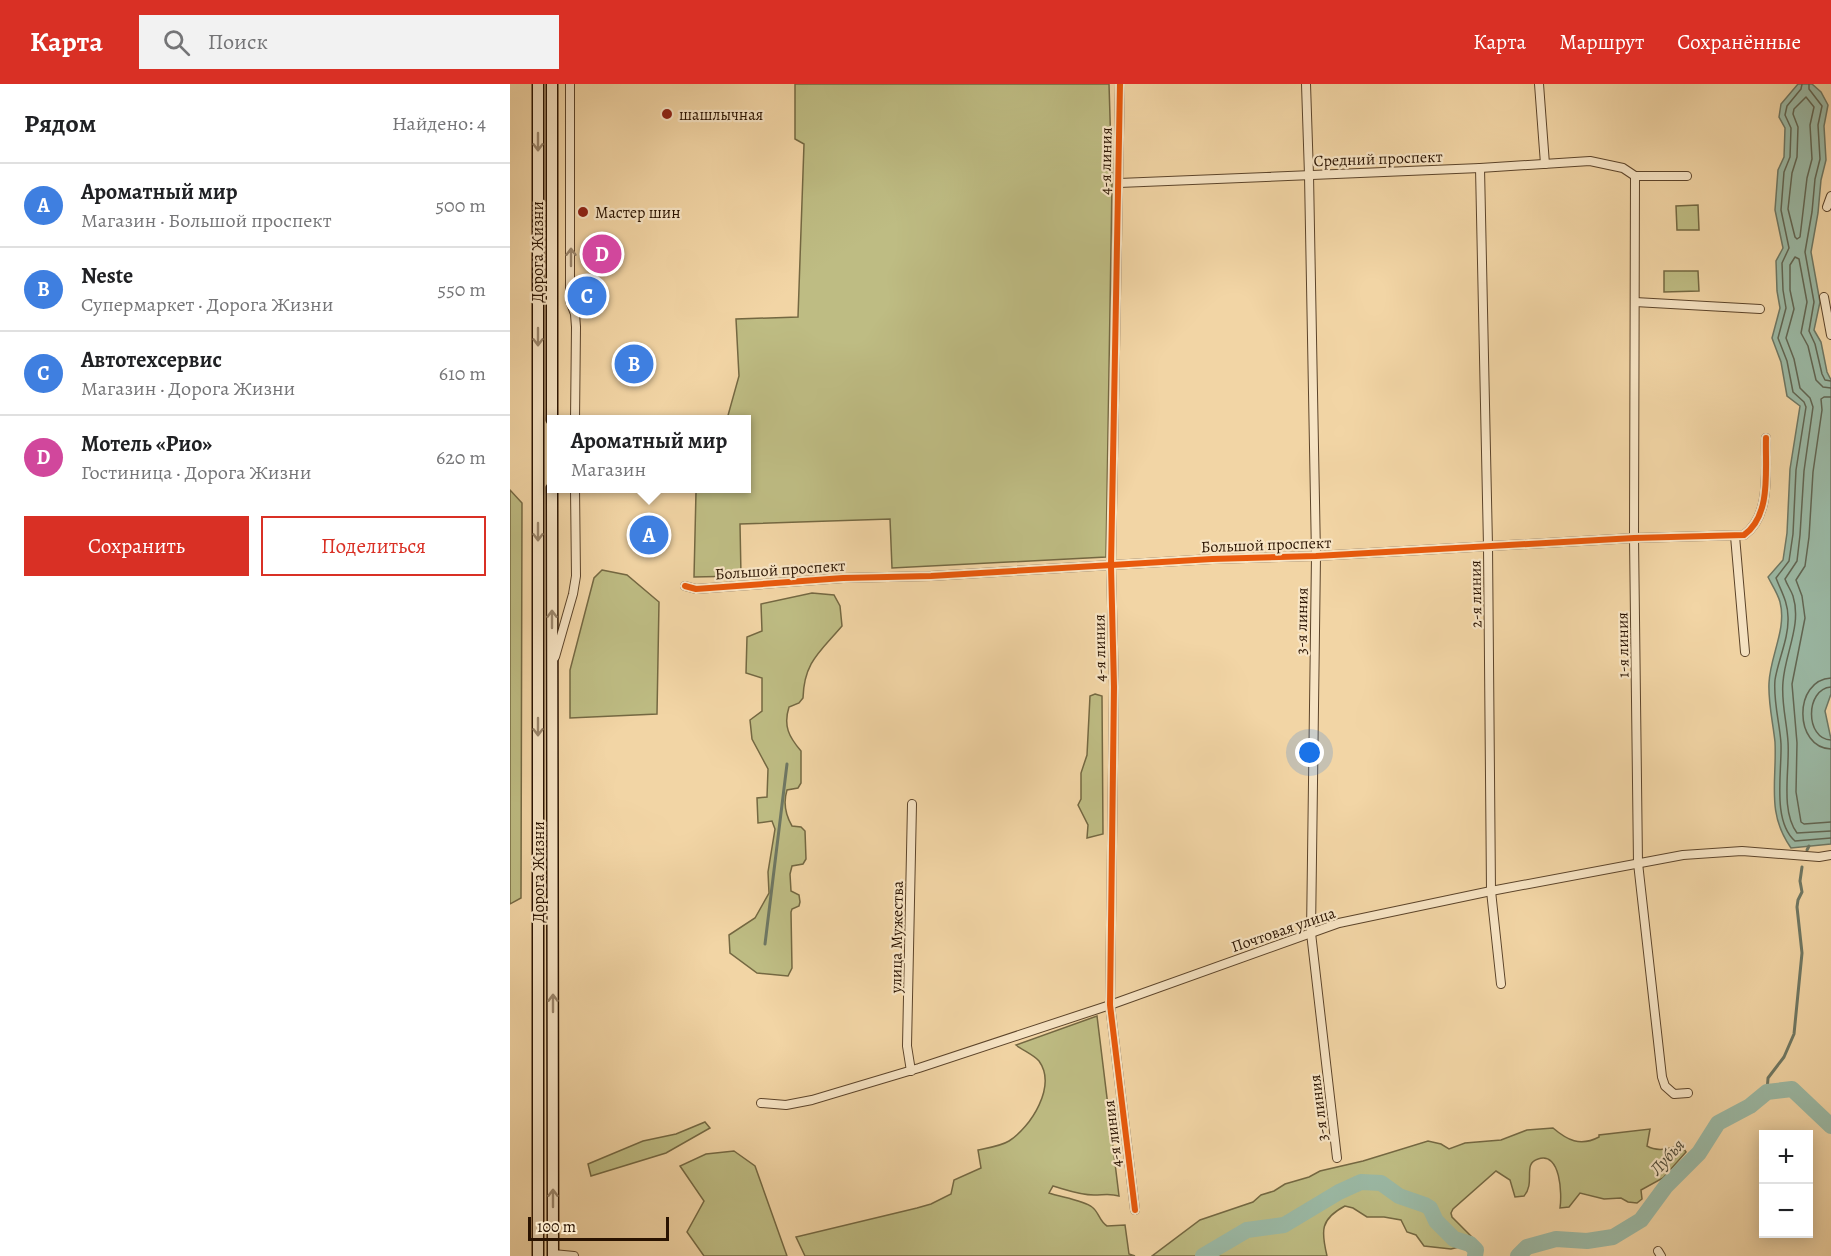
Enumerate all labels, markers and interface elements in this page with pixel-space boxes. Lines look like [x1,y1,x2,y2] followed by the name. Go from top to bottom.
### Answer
[139,15,559,69] search box
[30,23,103,61] text: Карта
[160,26,193,59] icon: search
[208,27,268,57] text: Поиск
[1473,28,1526,56] text: Карта
[1559,28,1644,56] text: Маршрут
[1677,28,1801,56] text: Сохранённые
[679,104,764,126] place label: шашлычная
[24,106,96,141] text: Рядом
[660,107,674,121] marker: шашлычная
[392,110,486,137] text: Найдено: 4
[1094,127,1118,195] street label: 4-я линия
[532,132,544,152] one-way arrow
[1313,146,1443,172] street label: Средний проспект
[81,177,238,207] text: Ароматный мир
[37,192,50,219] text: A
[435,192,486,219] text: 500 m
[527,201,549,303] street label: Дорога Жизни
[595,202,680,224] place label: Мастер шин
[576,205,590,219] marker: Мастер шин
[81,207,332,234] text: Магазин · Большой проспект
[582,232,622,276] pin: D
[565,247,577,267] one-way arrow
[81,261,133,291] text: Neste
[568,274,607,318] pin: C
[37,276,50,303] text: B
[438,276,486,303] text: 550 m
[81,291,333,318] text: Супермаркет · Дорога Жизни
[532,327,544,347] one-way arrow
[614,342,654,386] pin: B
[81,345,222,375] text: Автотехсервис
[37,360,50,387] text: C
[439,360,486,387] text: 610 m
[81,375,295,402] text: Магазин · Дорога Жизни
[547,415,751,493] popup
[571,426,727,456] text: Ароматный мир
[81,429,212,459] text: Мотель «Рио»
[37,444,50,471] text: D
[436,444,486,471] text: 620 m
[571,456,646,483] text: Магазин
[81,459,311,486] text: Гостиница · Дорога Жизни
[630,512,668,558] pin: A
[24,516,249,576] button: Сохранить
[261,516,486,576] button: Поделиться
[532,522,544,542] one-way arrow
[1200,532,1332,558] street label: Большой проспект
[714,554,846,586] street label: Большой проспект
[1464,560,1488,628] street label: 2-я линия
[1290,587,1314,655] street label: 3-я линия
[546,609,558,629] one-way arrow
[1611,612,1635,678] street label: 1-я линия
[1088,614,1112,682] street label: 4-я линия
[532,717,544,737] one-way arrow
[1295,738,1324,767] your location
[528,821,550,923] street label: Дорога Жизни
[885,880,909,994] street label: улица Мужества
[1228,902,1339,958] street label: Почтовая улица
[547,993,559,1013] one-way arrow
[1304,1073,1334,1143] street label: 3-я линия
[1098,1099,1128,1169] street label: 4-я линия
[1759,1130,1813,1238] map controls
[1759,1130,1813,1184] button: +
[1643,1133,1690,1181] water label: Лубья
[1759,1184,1813,1238] button: −
[547,1188,559,1208] one-way arrow
[528,1214,669,1242] scale bar
[537,1216,576,1238] text: 100 m

